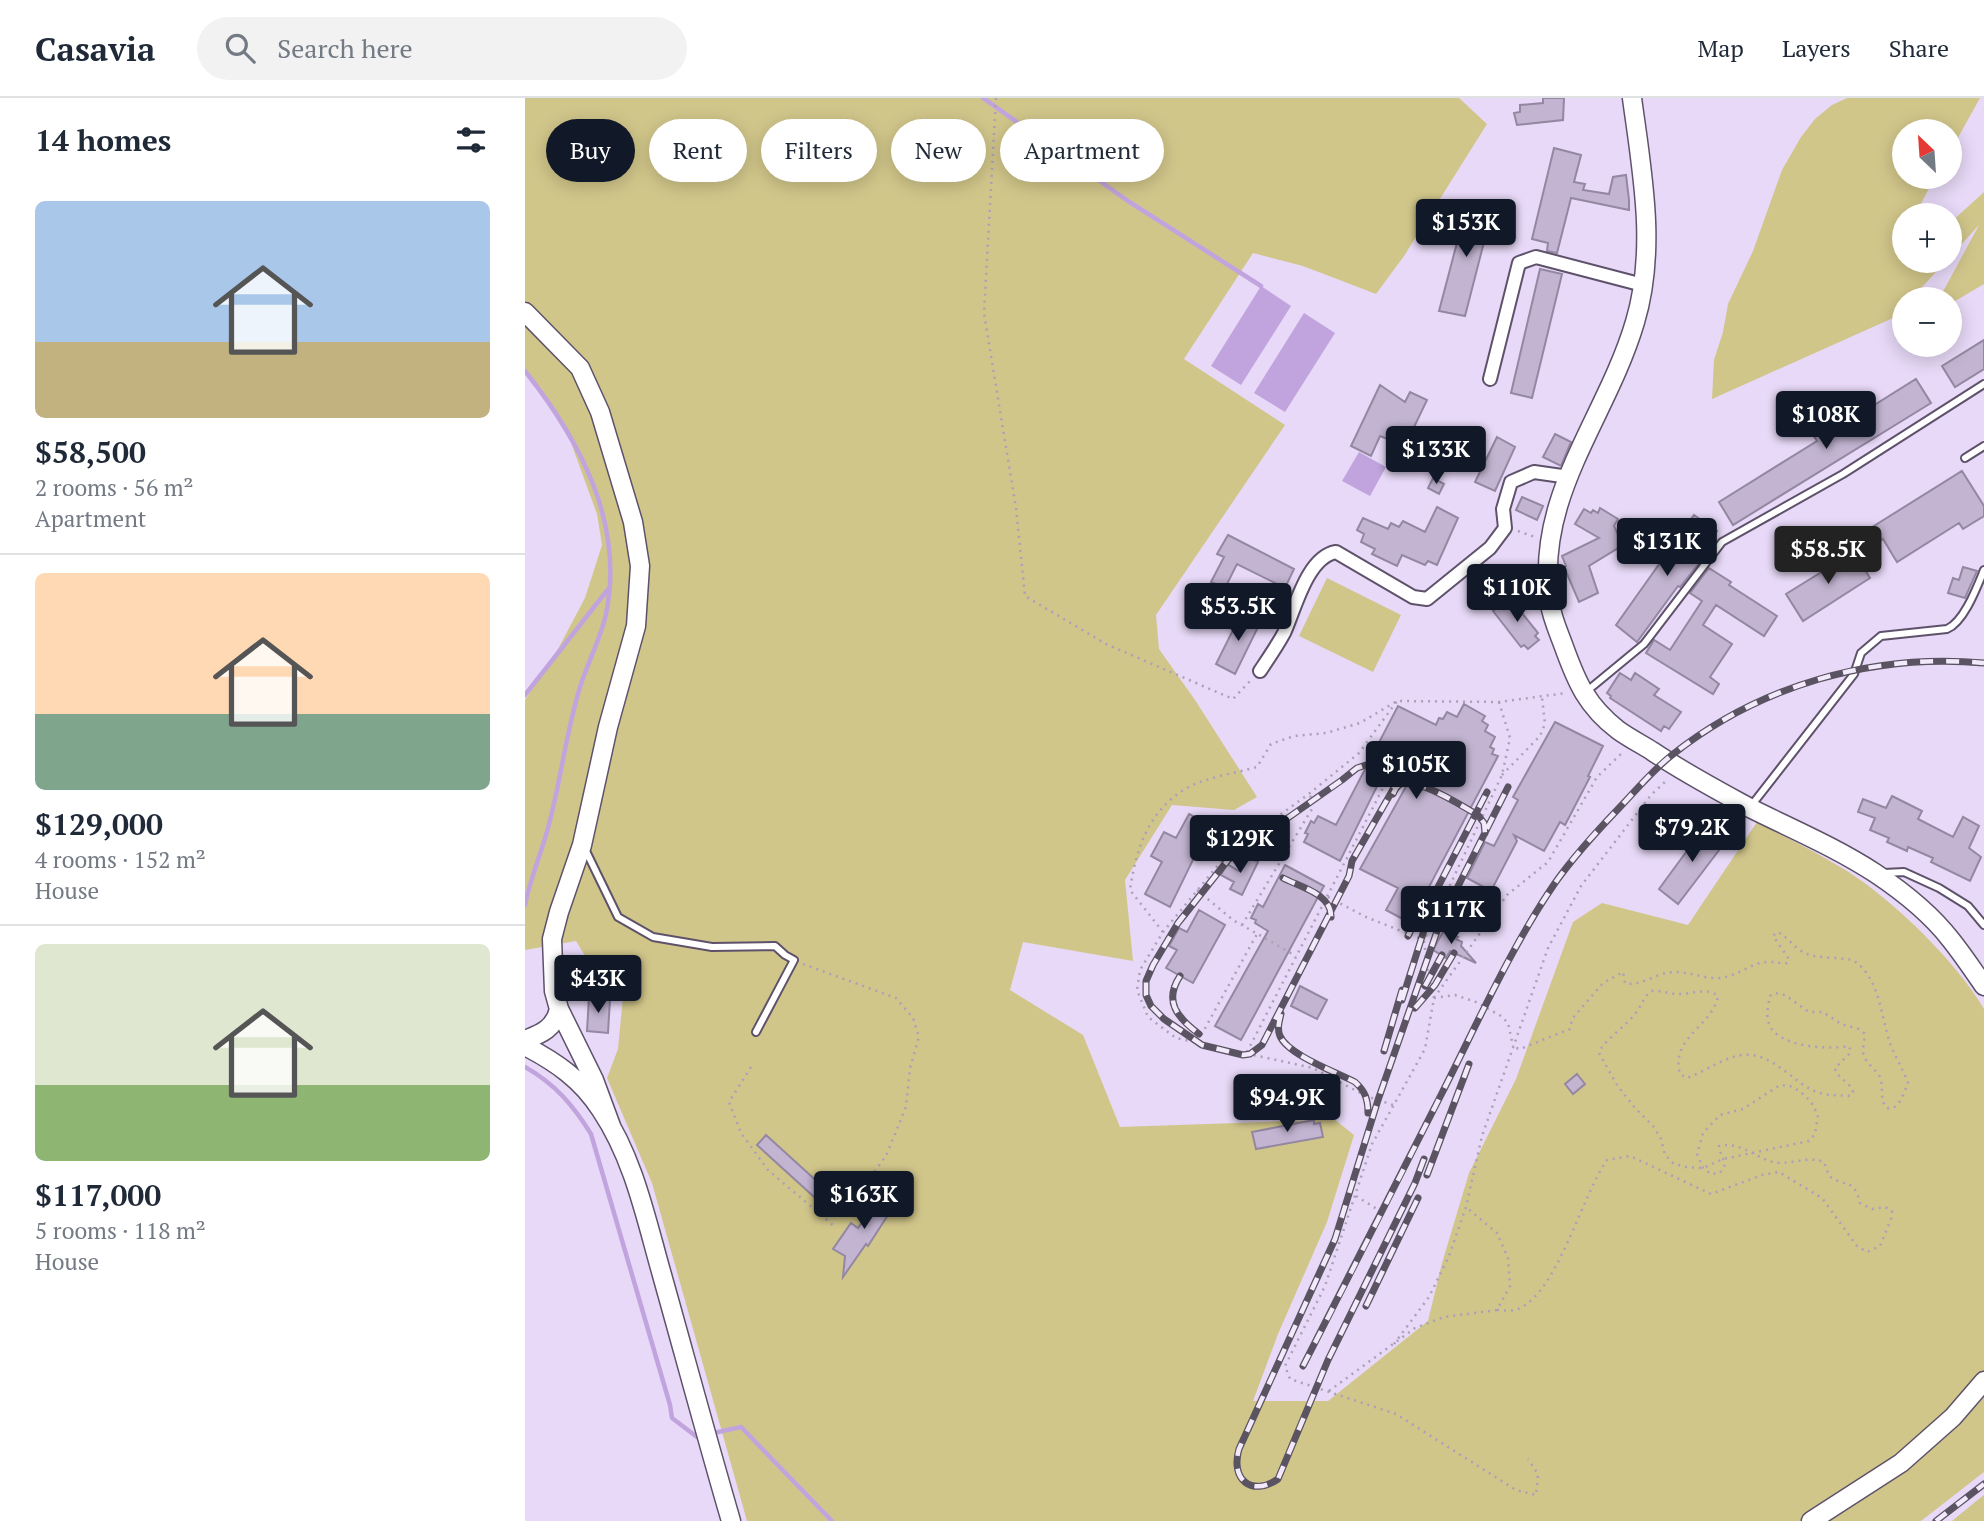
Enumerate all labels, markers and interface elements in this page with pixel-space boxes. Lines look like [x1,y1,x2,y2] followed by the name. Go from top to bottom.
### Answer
[197,17,687,80] search box
[35,27,155,70] text: Casavia
[221,29,259,67] icon: search
[277,31,413,65] text: Search here
[1697,32,1744,64] text: Map
[1782,32,1851,64] text: Layers
[1889,32,1949,64] text: Share
[546,119,635,182] chip: Buy
[649,119,747,182] chip: Rent
[761,119,877,182] chip: Filters
[891,119,986,182] chip: New
[1000,119,1164,182] chip: Apartment
[1892,119,1962,189] north arrow
[1892,119,1962,357] map controls
[35,120,171,160] text: 14 homes
[452,121,490,159] icon: filters
[1417,200,1515,259] pin: $153K
[1892,203,1962,273] button: +
[1432,206,1500,237] text: $153K
[200,247,326,373] icon: home
[1892,287,1962,357] button: −
[1777,392,1875,451] pin: $108K
[1792,398,1860,429] text: $108K
[1387,426,1485,486] pin: $133K
[35,432,146,472] text: $58,500
[1402,433,1470,464] text: $133K
[35,472,194,503] text: 2 rooms · 56 m²
[35,503,146,534] text: Apartment
[1618,518,1716,578] pin: $131K
[1633,525,1701,556] text: $131K
[1771,526,1885,586] pin: $58.5K
[1790,533,1866,564] text: $58.5K
[1468,564,1566,624] pin: $110K
[1483,571,1551,602] text: $110K
[1181,584,1295,643] pin: $53.5K
[1200,590,1276,621] text: $53.5K
[200,619,326,745] icon: home
[1367,742,1465,801] pin: $105K
[1382,748,1450,779] text: $105K
[35,804,163,844] text: $129,000
[1635,804,1749,864] pin: $79.2K
[1654,811,1730,842] text: $79.2K
[1191,816,1289,875] pin: $129K
[1206,822,1274,853] text: $129K
[35,844,206,875] text: 4 rooms · 152 m²
[35,875,99,906] text: House
[1402,886,1500,946] pin: $117K
[1417,893,1485,924] text: $117K
[557,956,639,1015] pin: $43K
[570,962,626,993] text: $43K
[200,990,326,1116] icon: home
[1230,1074,1344,1134] pin: $94.9K
[1249,1081,1325,1112] text: $94.9K
[815,1172,913,1231] pin: $163K
[35,1175,161,1215] text: $117,000
[830,1178,898,1209] text: $163K
[35,1215,206,1246] text: 5 rooms · 118 m²
[35,1246,99,1277] text: House

